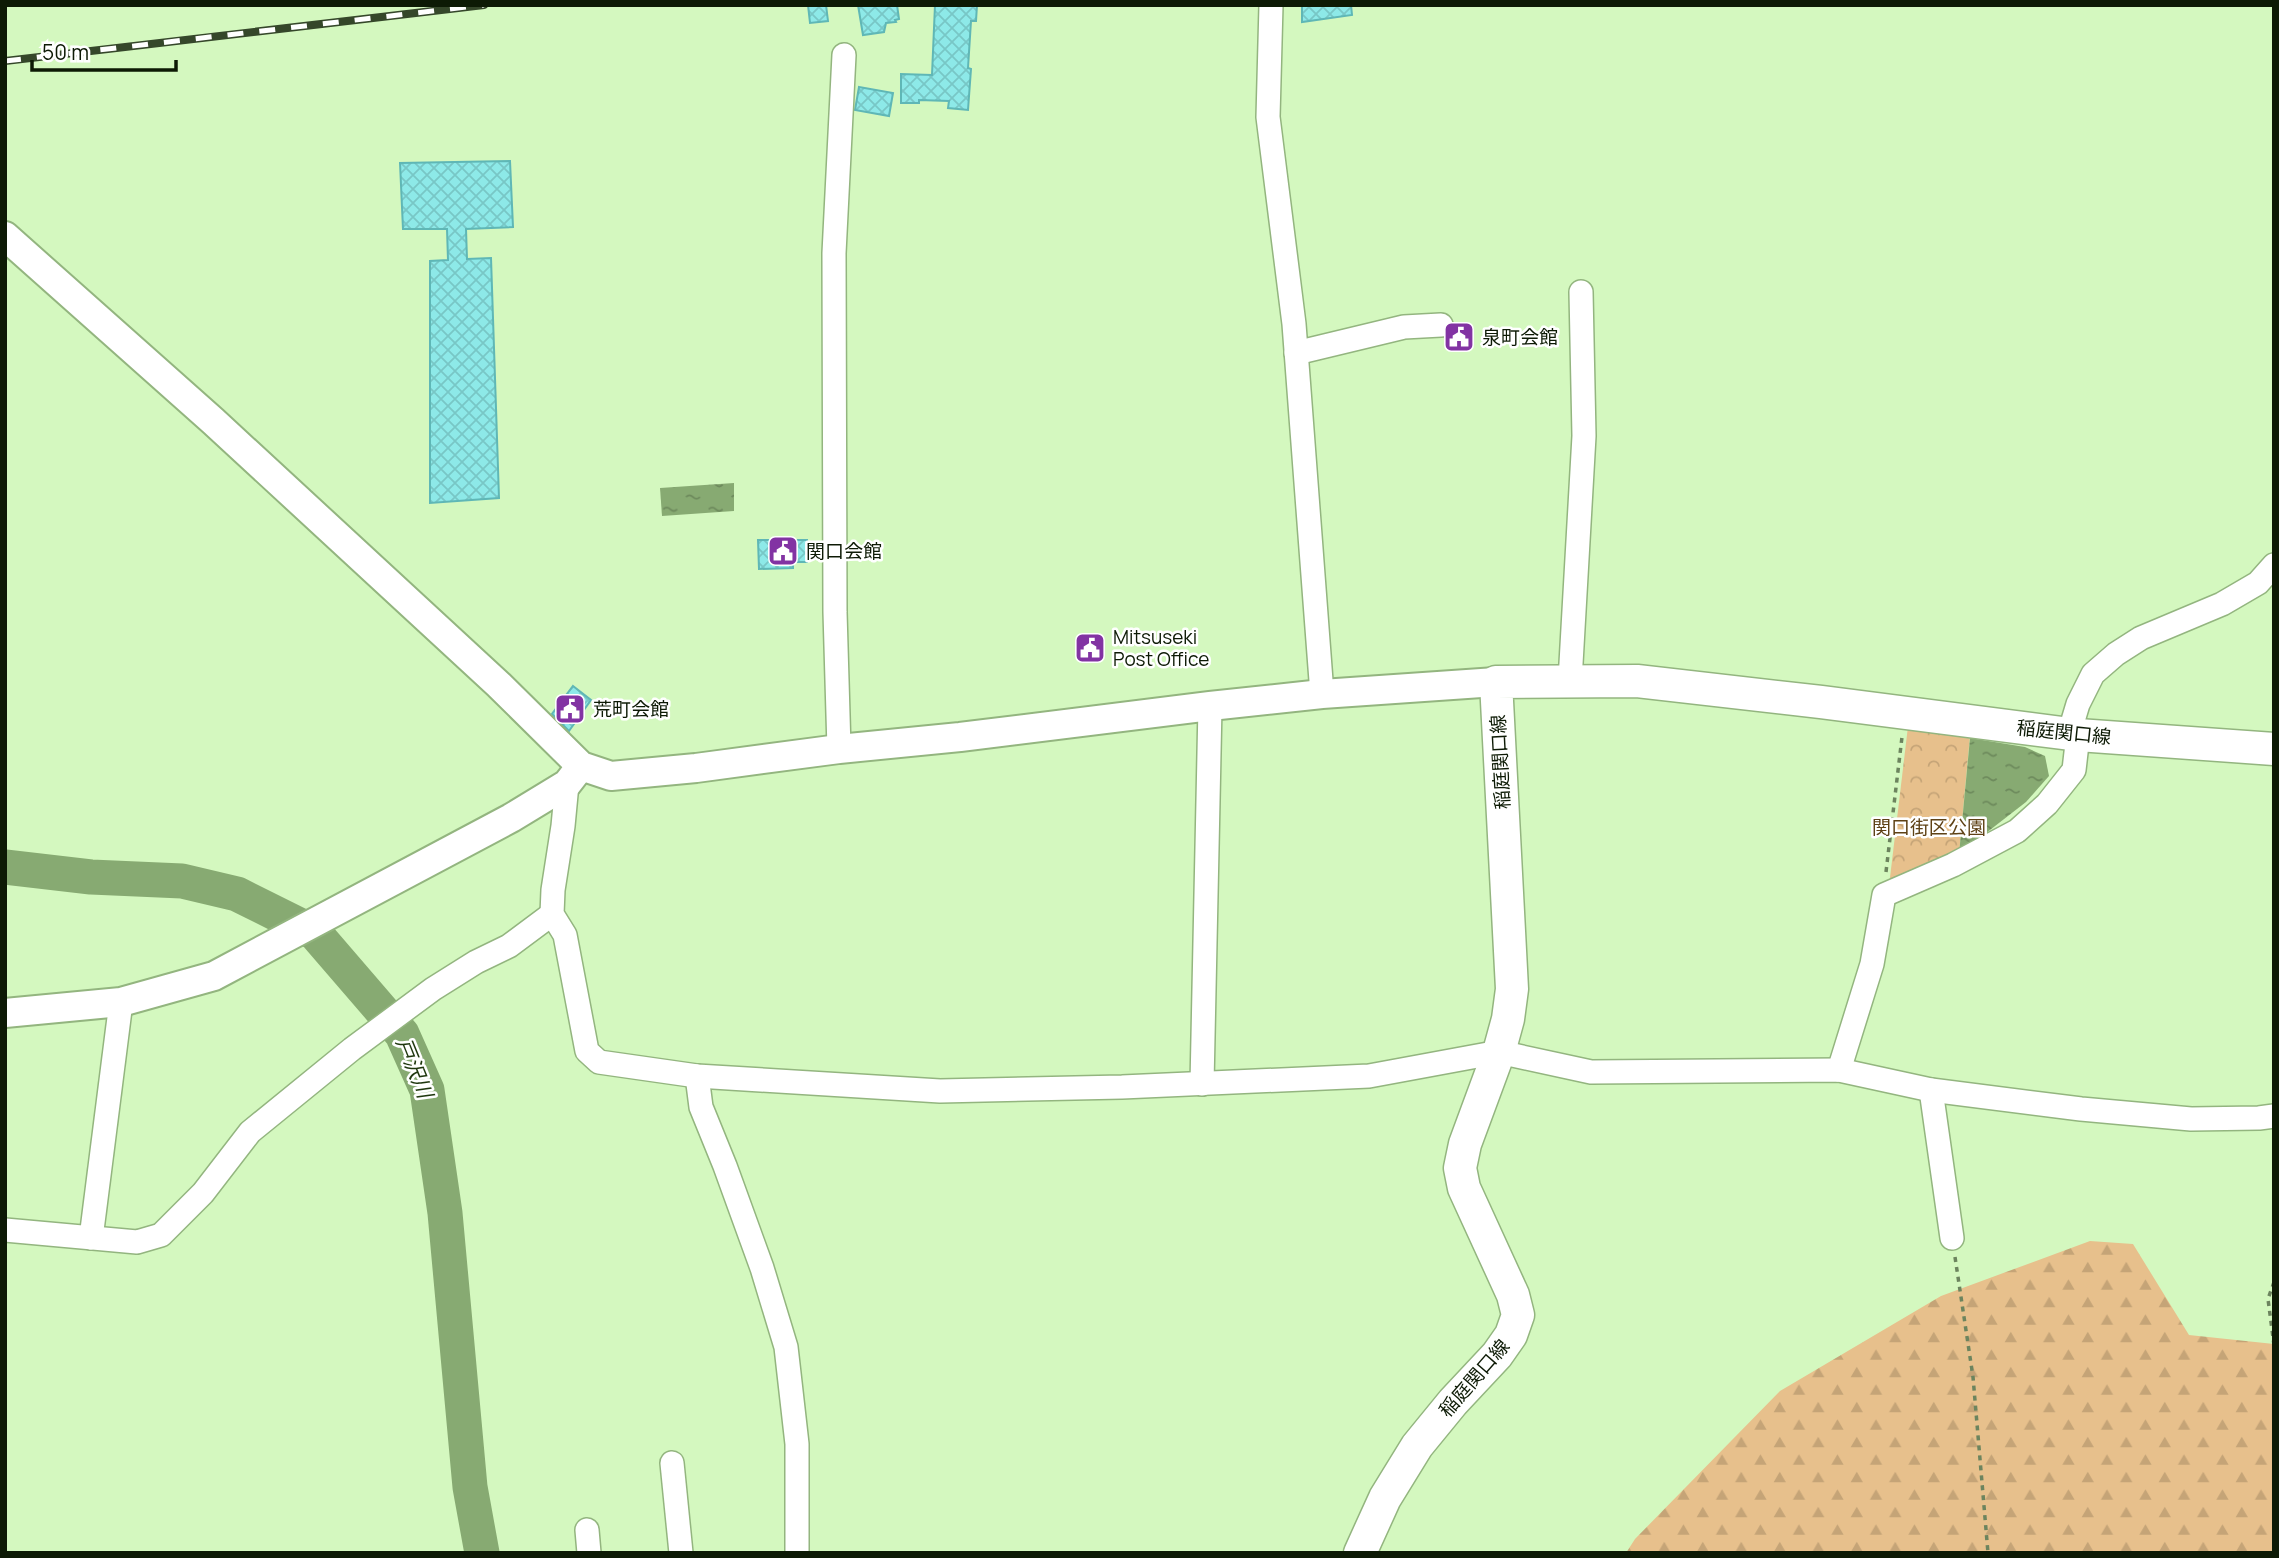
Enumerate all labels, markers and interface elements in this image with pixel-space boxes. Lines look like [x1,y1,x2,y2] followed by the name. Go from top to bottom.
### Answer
[32,28,175,72] scale bar
[42,38,89,66] text: 50 m
[1442,320,1476,354] public building icon: 泉町会館
[1482,324,1558,350] place label: 泉町会館
[766,534,800,568] public building icon: 関口会館
[806,538,882,564] place label: 関口会館
[1113,624,1209,672] place label: Mitsuseki Post Office
[1073,631,1107,665] public building icon: Mitsuseki Post Office
[553,692,587,726] public building icon: 荒町会館
[593,696,669,722] place label: 荒町会館
[1485,714,1515,810] street label: 稲庭関口線
[2015,714,2113,750] street label: 稲庭関口線
[1872,814,1986,840] park label: 関口街区公園
[390,1033,440,1104] water label: 戸沢川
[1433,1334,1515,1422] street label: 稲庭関口線

